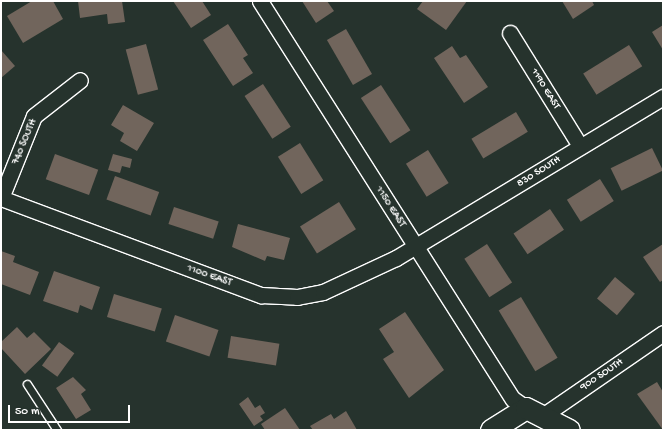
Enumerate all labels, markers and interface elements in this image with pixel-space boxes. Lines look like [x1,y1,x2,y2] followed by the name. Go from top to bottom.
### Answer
[527,66,563,112] street label: 1190 EAST
[9,117,41,167] street label: 740 SOUTH
[515,153,563,191] street label: 830 SOUTH
[372,184,408,230] street label: 1150 EAST
[185,262,233,290] street label: 1100 EAST
[578,356,626,394] street label: 900 SOUTH
[10,397,132,423] scale bar
[15,405,40,419] text: 50 m

